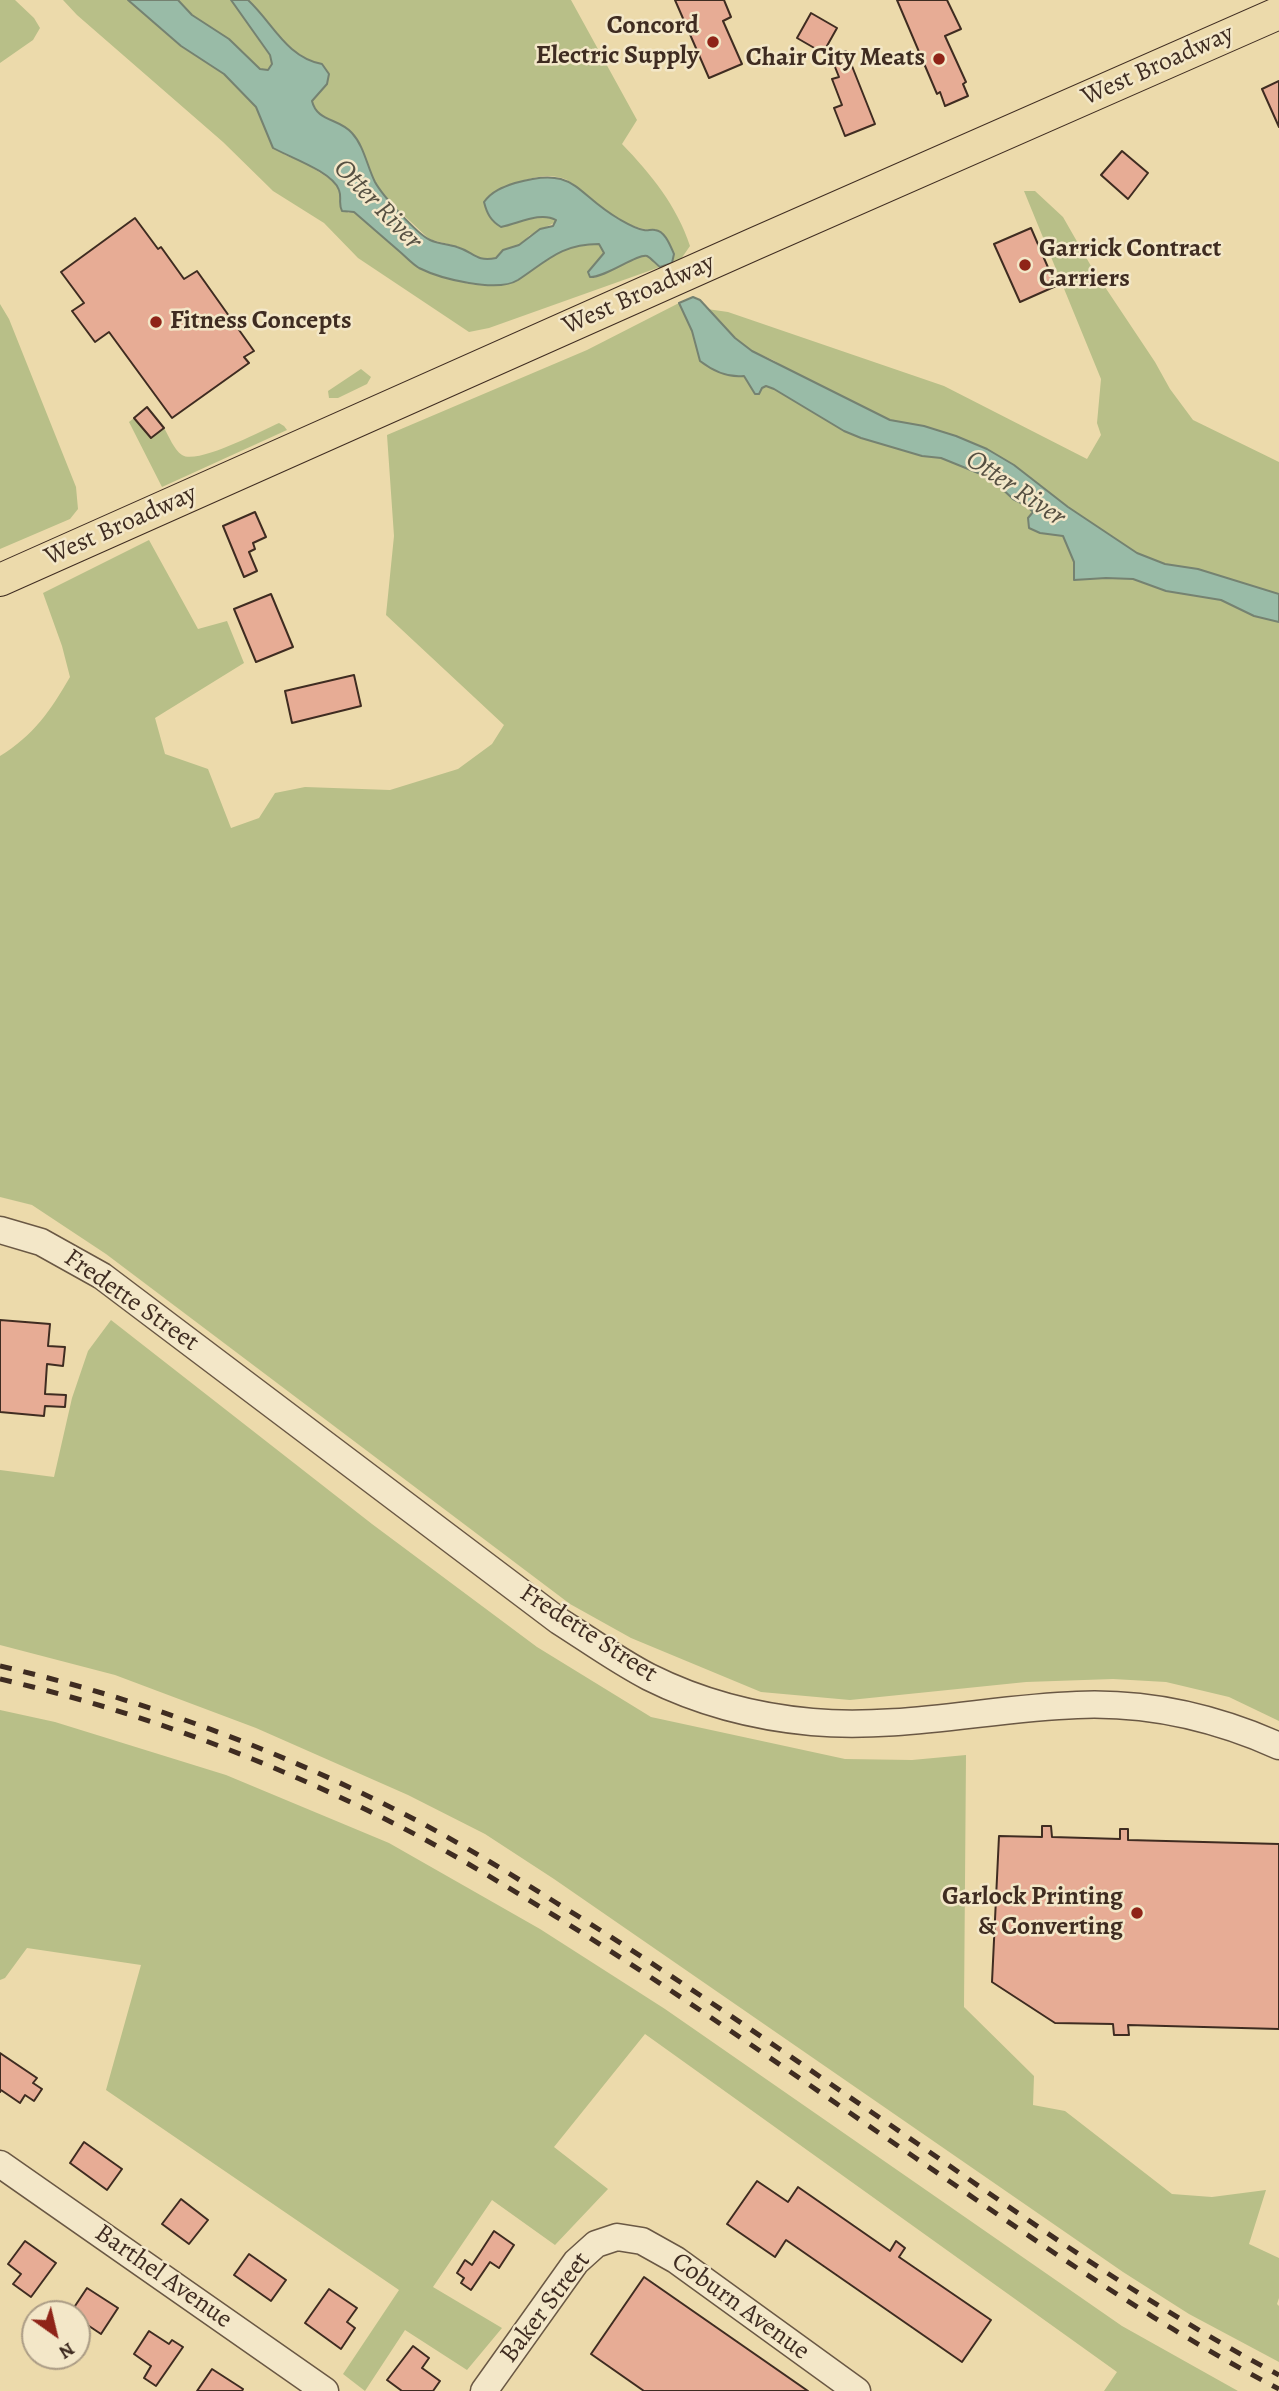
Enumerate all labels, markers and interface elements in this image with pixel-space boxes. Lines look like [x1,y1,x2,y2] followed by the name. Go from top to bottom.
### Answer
[536,11,699,72] place label: Concord Electric Supply
[1077,19,1239,113] street label: West Broadway
[705,34,721,50] marker: Concord Electric Supply
[746,43,925,75] place label: Chair City Meats
[931,51,947,67] marker: Chair City Meats
[326,153,428,257] water label: Otter River
[1039,234,1221,296] place label: Garrick Contract Carriers
[558,248,720,342] street label: West Broadway
[1017,257,1033,273] marker: Garrick Contract Carriers
[170,306,352,338] place label: Fitness Concepts
[148,314,164,330] marker: Fitness Concepts
[959,443,1071,535] water label: Otter River
[40,479,202,573] street label: West Broadway
[57,1243,205,1359] street label: Fredette Street
[513,1578,663,1690] street label: Fredette Street
[942,1882,1123,1944] place label: Garlock Printing & Converting
[1129,1905,1145,1921] marker: Garlock Printing & Converting
[88,2218,238,2336] street label: Barthel Avenue
[494,2246,598,2370] street label: Baker Street
[665,2247,815,2367] street label: Coburn Avenue
[21,2300,91,2370] north arrow
[54,2336,80,2365] text: N

